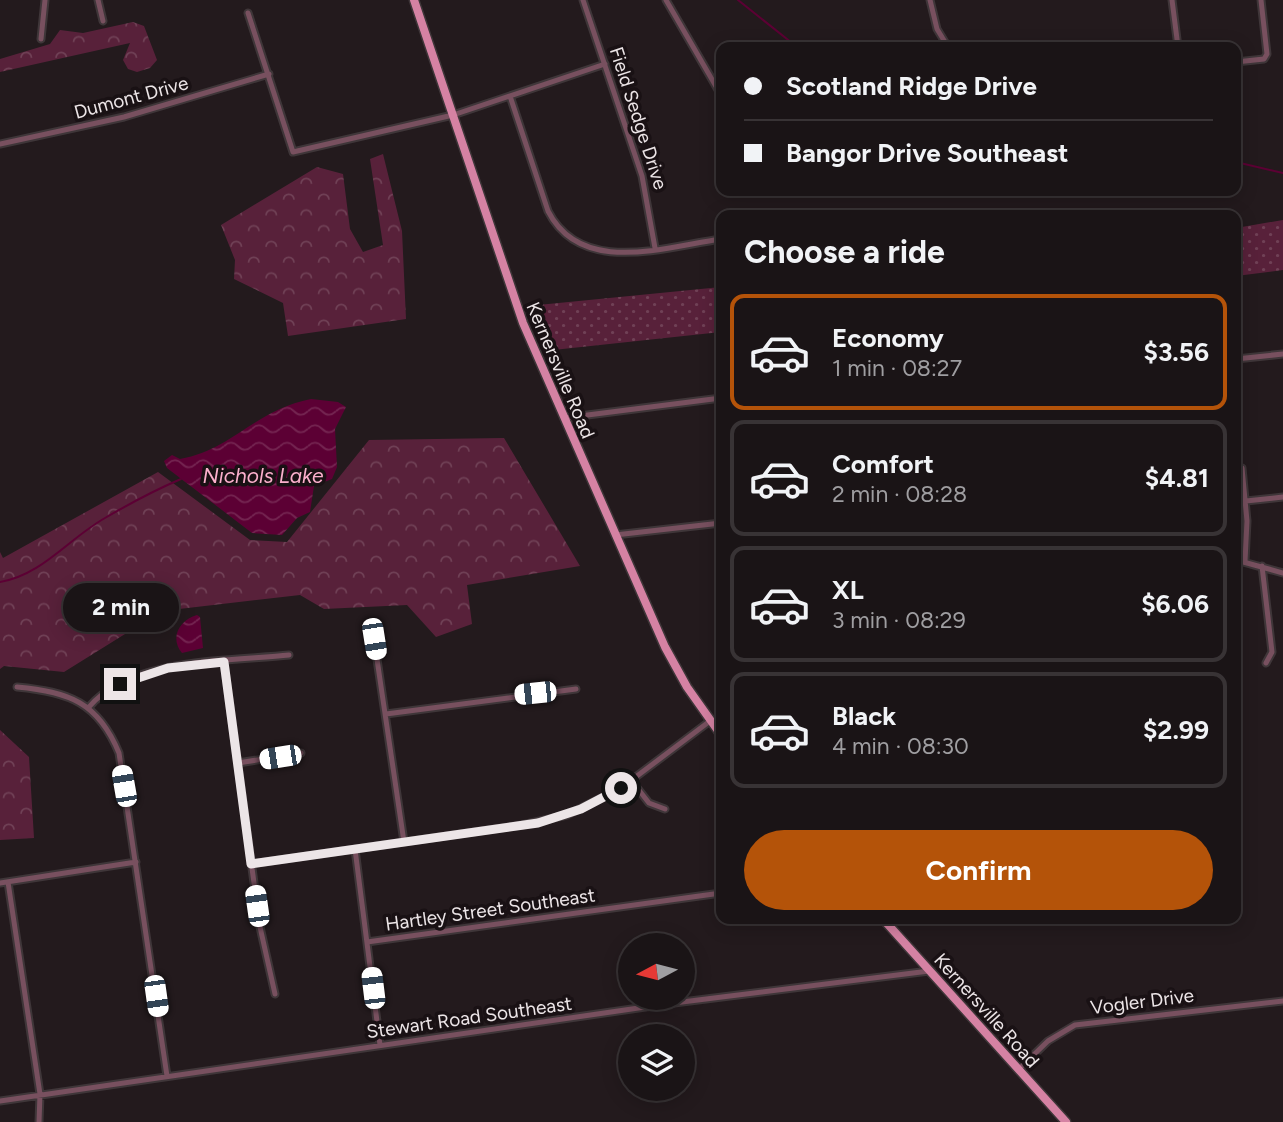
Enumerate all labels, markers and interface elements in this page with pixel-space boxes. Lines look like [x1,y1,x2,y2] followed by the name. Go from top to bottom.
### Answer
[605,44,672,192] street label: Field Sedge Drive
[786,70,1037,102] text: Scotland Ridge Drive
[72,71,191,124] street label: Dumont Drive
[786,137,1069,169] text: Bangor Drive Southeast
[744,233,945,271] text: Choose a ride
[521,299,600,442] street label: Kernersville Road
[748,321,811,384] icon: car
[832,322,944,354] text: Economy
[1144,336,1209,368] text: $3.56
[832,354,962,382] text: 1 min · 08:27
[748,447,811,510] icon: car
[832,448,934,480] text: Comfort
[1145,462,1209,494] text: $4.81
[203,463,324,488] water label: Nichols Lake
[832,480,967,508] text: 2 min · 08:28
[748,573,811,636] icon: car
[832,574,864,606] text: XL
[62,582,178,632] callout: 2 min
[1141,588,1209,620] text: $6.06
[92,593,150,621] text: 2 min
[832,606,966,634] text: 3 min · 08:29
[361,617,388,661] car
[104,668,136,700] route end
[514,680,557,706] car
[748,699,811,762] icon: car
[832,700,896,732] text: Black
[1143,714,1209,746] text: $2.99
[832,732,969,760] text: 4 min · 08:30
[258,743,303,771] car
[111,763,138,809] car
[605,772,637,804] route start
[744,830,1213,910] button: Confirm
[384,883,596,936] street label: Hartley Street Southeast
[244,884,271,928] car
[618,933,695,1010] north arrow
[618,933,695,1101] map controls
[929,948,1044,1072] street label: Kernersville Road
[361,966,386,1010] car
[143,974,170,1018] car
[1089,984,1195,1019] street label: Vogler Drive
[365,992,573,1043] street label: Stewart Road Southeast
[618,1024,695,1101] button: layers

